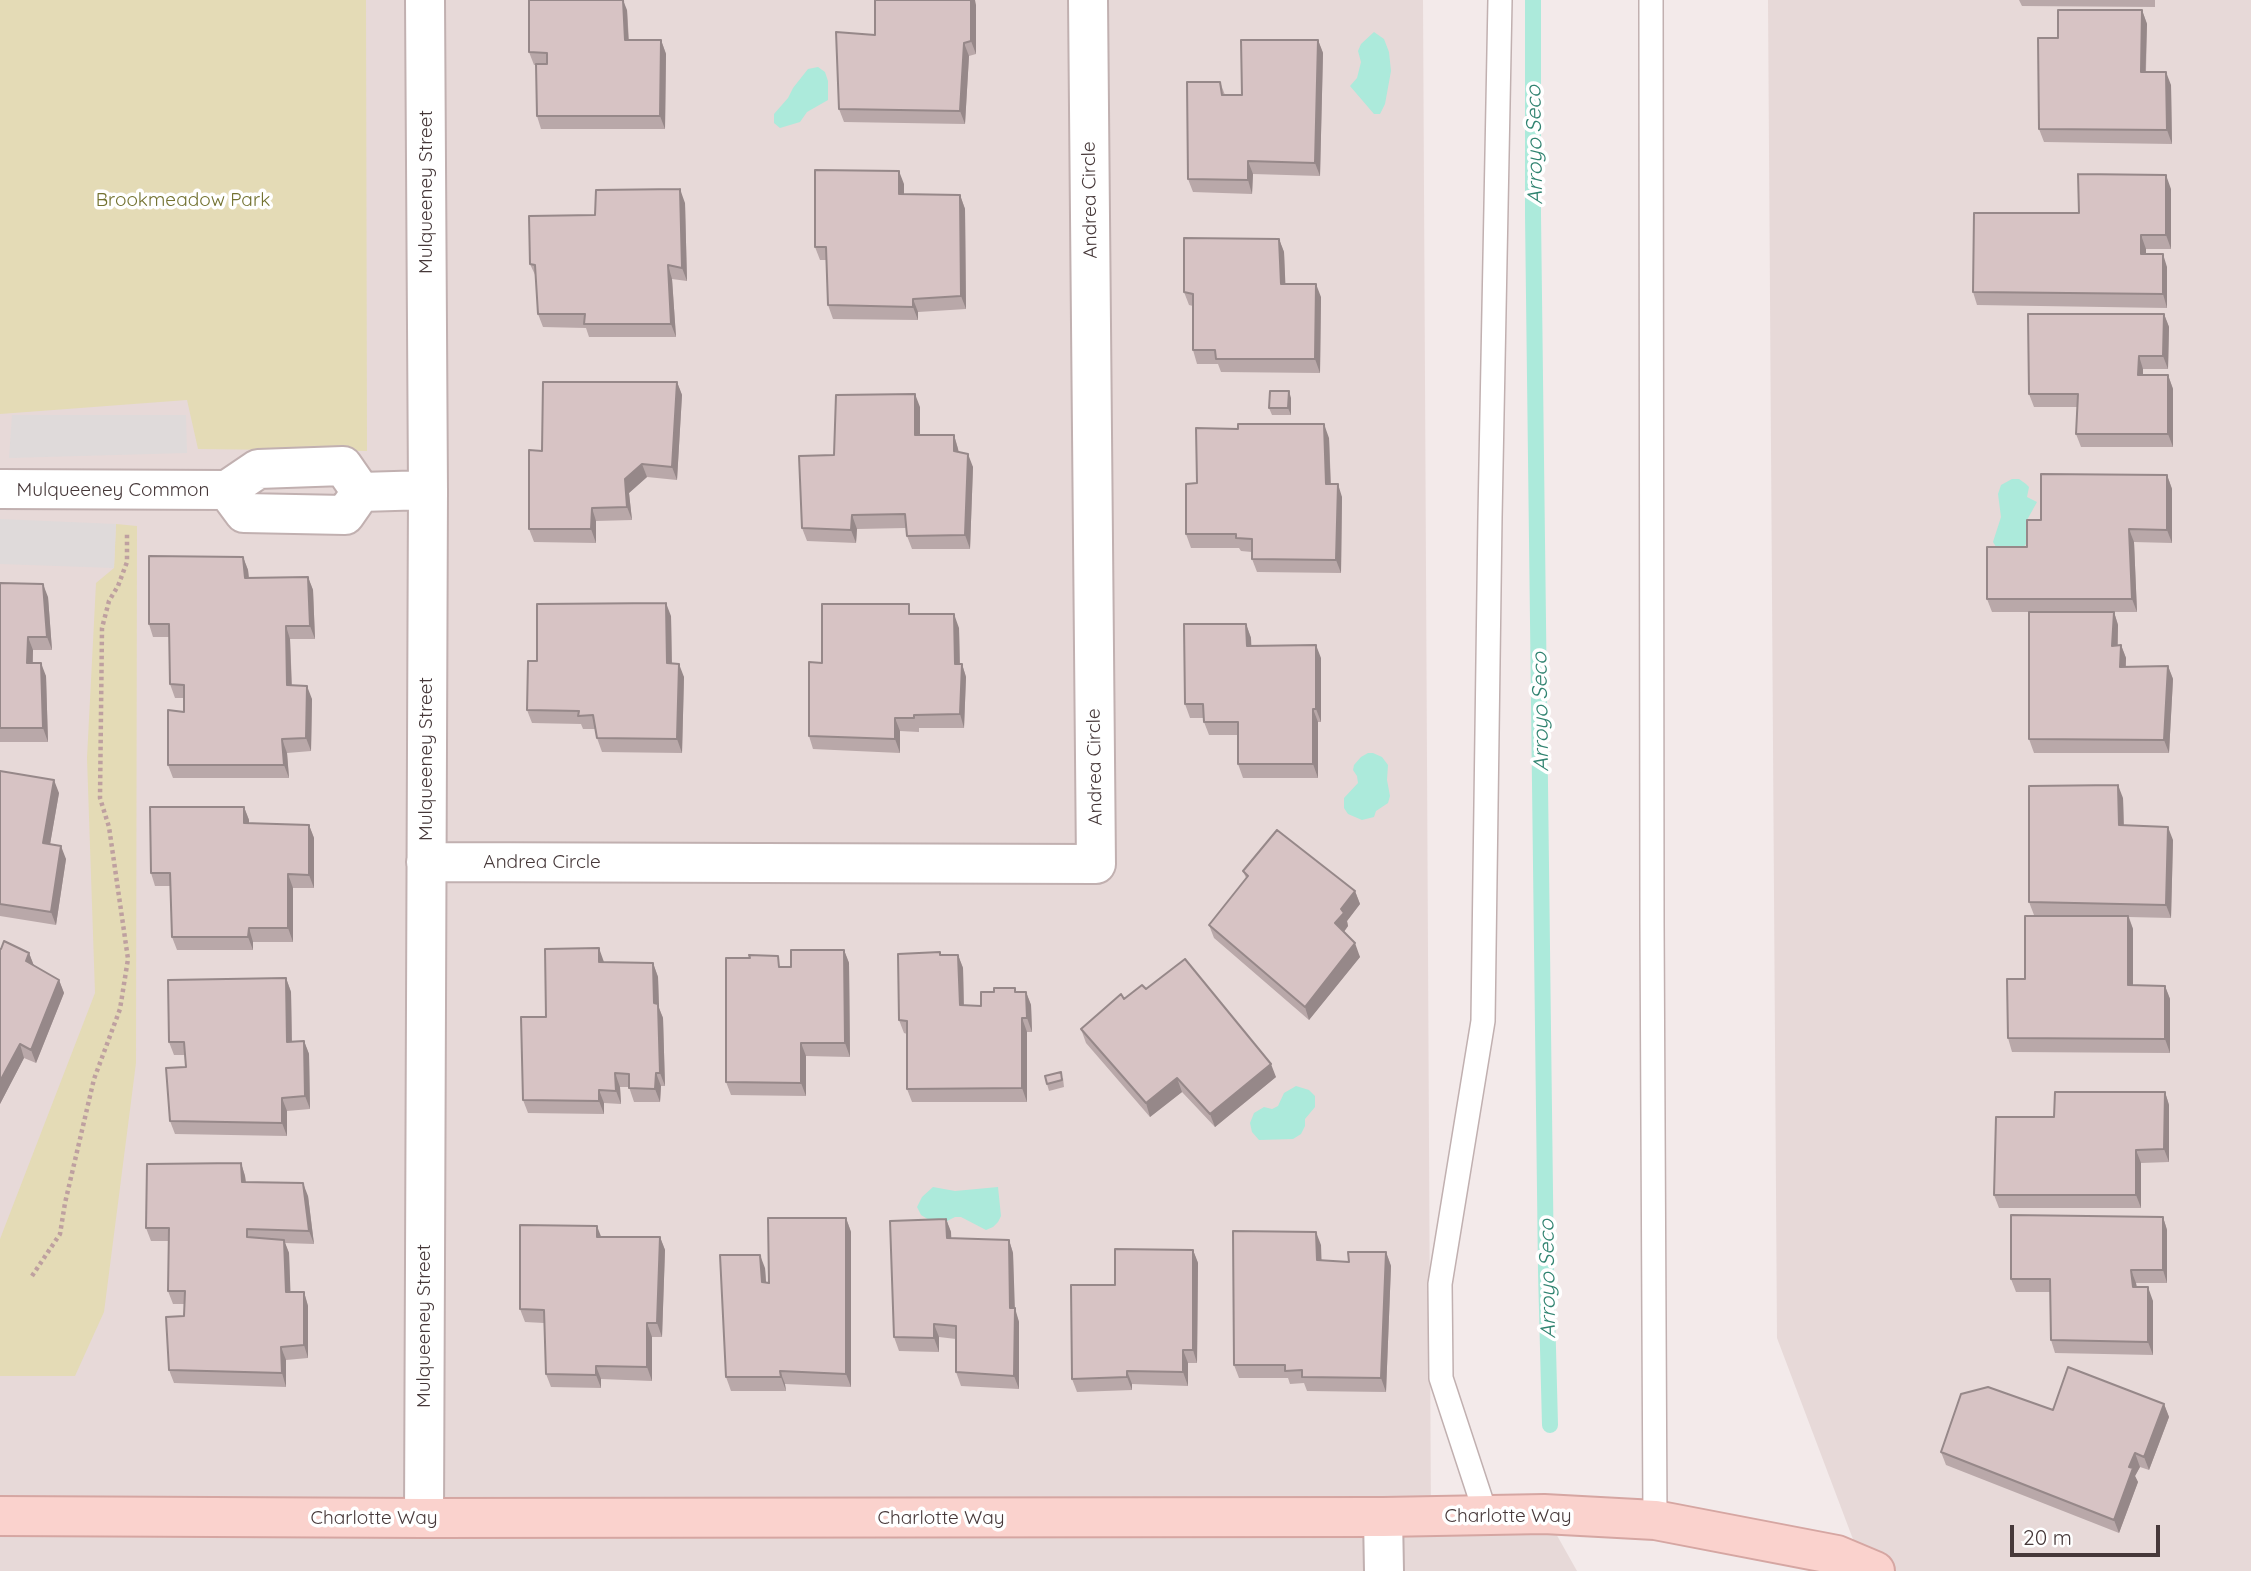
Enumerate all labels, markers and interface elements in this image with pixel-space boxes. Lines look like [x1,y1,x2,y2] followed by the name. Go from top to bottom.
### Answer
[1521,85,1549,205] water label: Arroyo Seco
[415,110,437,274] street label: Mulqueeney Street
[1078,141,1102,259] street label: Andrea Circle
[96,189,270,211] park label: Brookmeadow Park
[16,479,210,501] street label: Mulqueeney Common
[1527,652,1555,772] water label: Arroyo Seco
[415,677,437,841] street label: Mulqueeney Street
[1083,708,1107,826] street label: Andrea Circle
[483,851,601,873] street label: Andrea Circle
[1534,1219,1562,1339] water label: Arroyo Seco
[413,1244,435,1408] street label: Mulqueeney Street
[1445,1505,1571,1527] street label: Charlotte Way
[311,1507,437,1529] street label: Charlotte Way
[878,1507,1004,1529] street label: Charlotte Way
[2013,1512,2164,1556] scale bar
[2023,1524,2072,1550] text: 20 m

